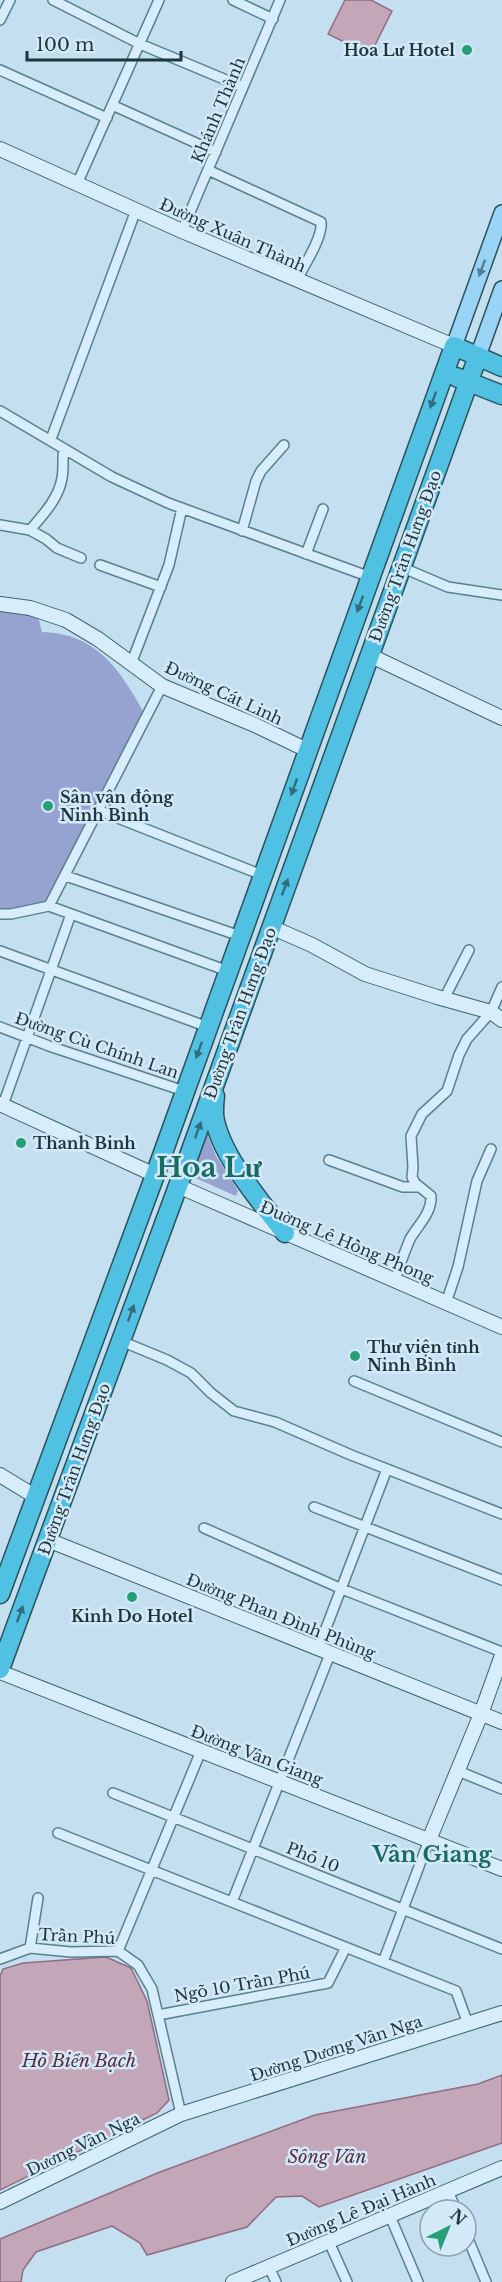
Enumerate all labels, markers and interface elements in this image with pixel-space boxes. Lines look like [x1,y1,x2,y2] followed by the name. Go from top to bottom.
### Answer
[27,24,182,62] scale bar
[36,34,94,56] text: 100 m
[344,40,455,60] place label: Hoa Lư Hotel
[460,43,474,57] marker: Hoa Lư Hotel
[187,54,249,166] street label: Khánh Thành
[157,194,309,276] street label: Đường Xuân Thành
[477,260,487,278] one-way arrow
[428,392,438,410] one-way arrow
[365,467,445,645] street label: Đường Trân Hưng Đạo
[355,595,364,613] one-way arrow
[162,657,286,729] street label: Đường Cát Linh
[289,778,298,796] one-way arrow
[60,787,175,825] place label: Sân vận động Ninh Bình
[41,799,55,813] marker: Sân vận động Ninh Bình
[281,878,291,896] one-way arrow
[200,924,280,1102] street label: Đường Trân Hưng Đạo
[12,1008,182,1082] street label: Đường Cù Chính Lan
[194,1041,204,1059] one-way arrow
[193,1121,203,1139] one-way arrow
[33,1133,136,1153] place label: Thanh Binh
[14,1136,28,1150] marker: Thanh Binh
[156,1150,263,1185] district label: Hoa Lư
[257,1196,437,1288] street label: Đuờng Lê Hồng Phong
[127,1304,136,1322] one-way arrow
[367,1337,480,1375] place label: Thư viện tỉnh Ninh Bình
[348,1349,362,1363] marker: Thư viện tỉnh Ninh Bình
[34,1380,114,1558] street label: Đường Trân Hưng Đạo
[183,1569,379,1663] street label: Đường Phan Đình Phùng
[125,1590,139,1604] marker: Kinh Do Hotel
[16,1605,26,1623] one-way arrow
[71,1606,193,1626] place label: Kinh Do Hotel
[188,1721,326,1790] street label: Đường Vân Giang
[283,1837,343,1877] street label: Phố 10
[371,1841,492,1868] district label: Vân Giang
[38,1924,116,1948] street label: Trần Phú
[172,1962,312,2006] street label: Ngõ 10 Trần Phú
[247,2011,425,2085] street label: Đường Dương Vân Nga
[21,2050,136,2072] water label: Hồ Biển Bạch
[23,2108,143,2180] street label: Dương Vân Nga
[287,2146,367,2168] water label: Sông Vân
[283,2169,439,2251] street label: Đường Lê Đại Hành
[418,2198,478,2258] north arrow
[446,2205,471,2229] text: N

